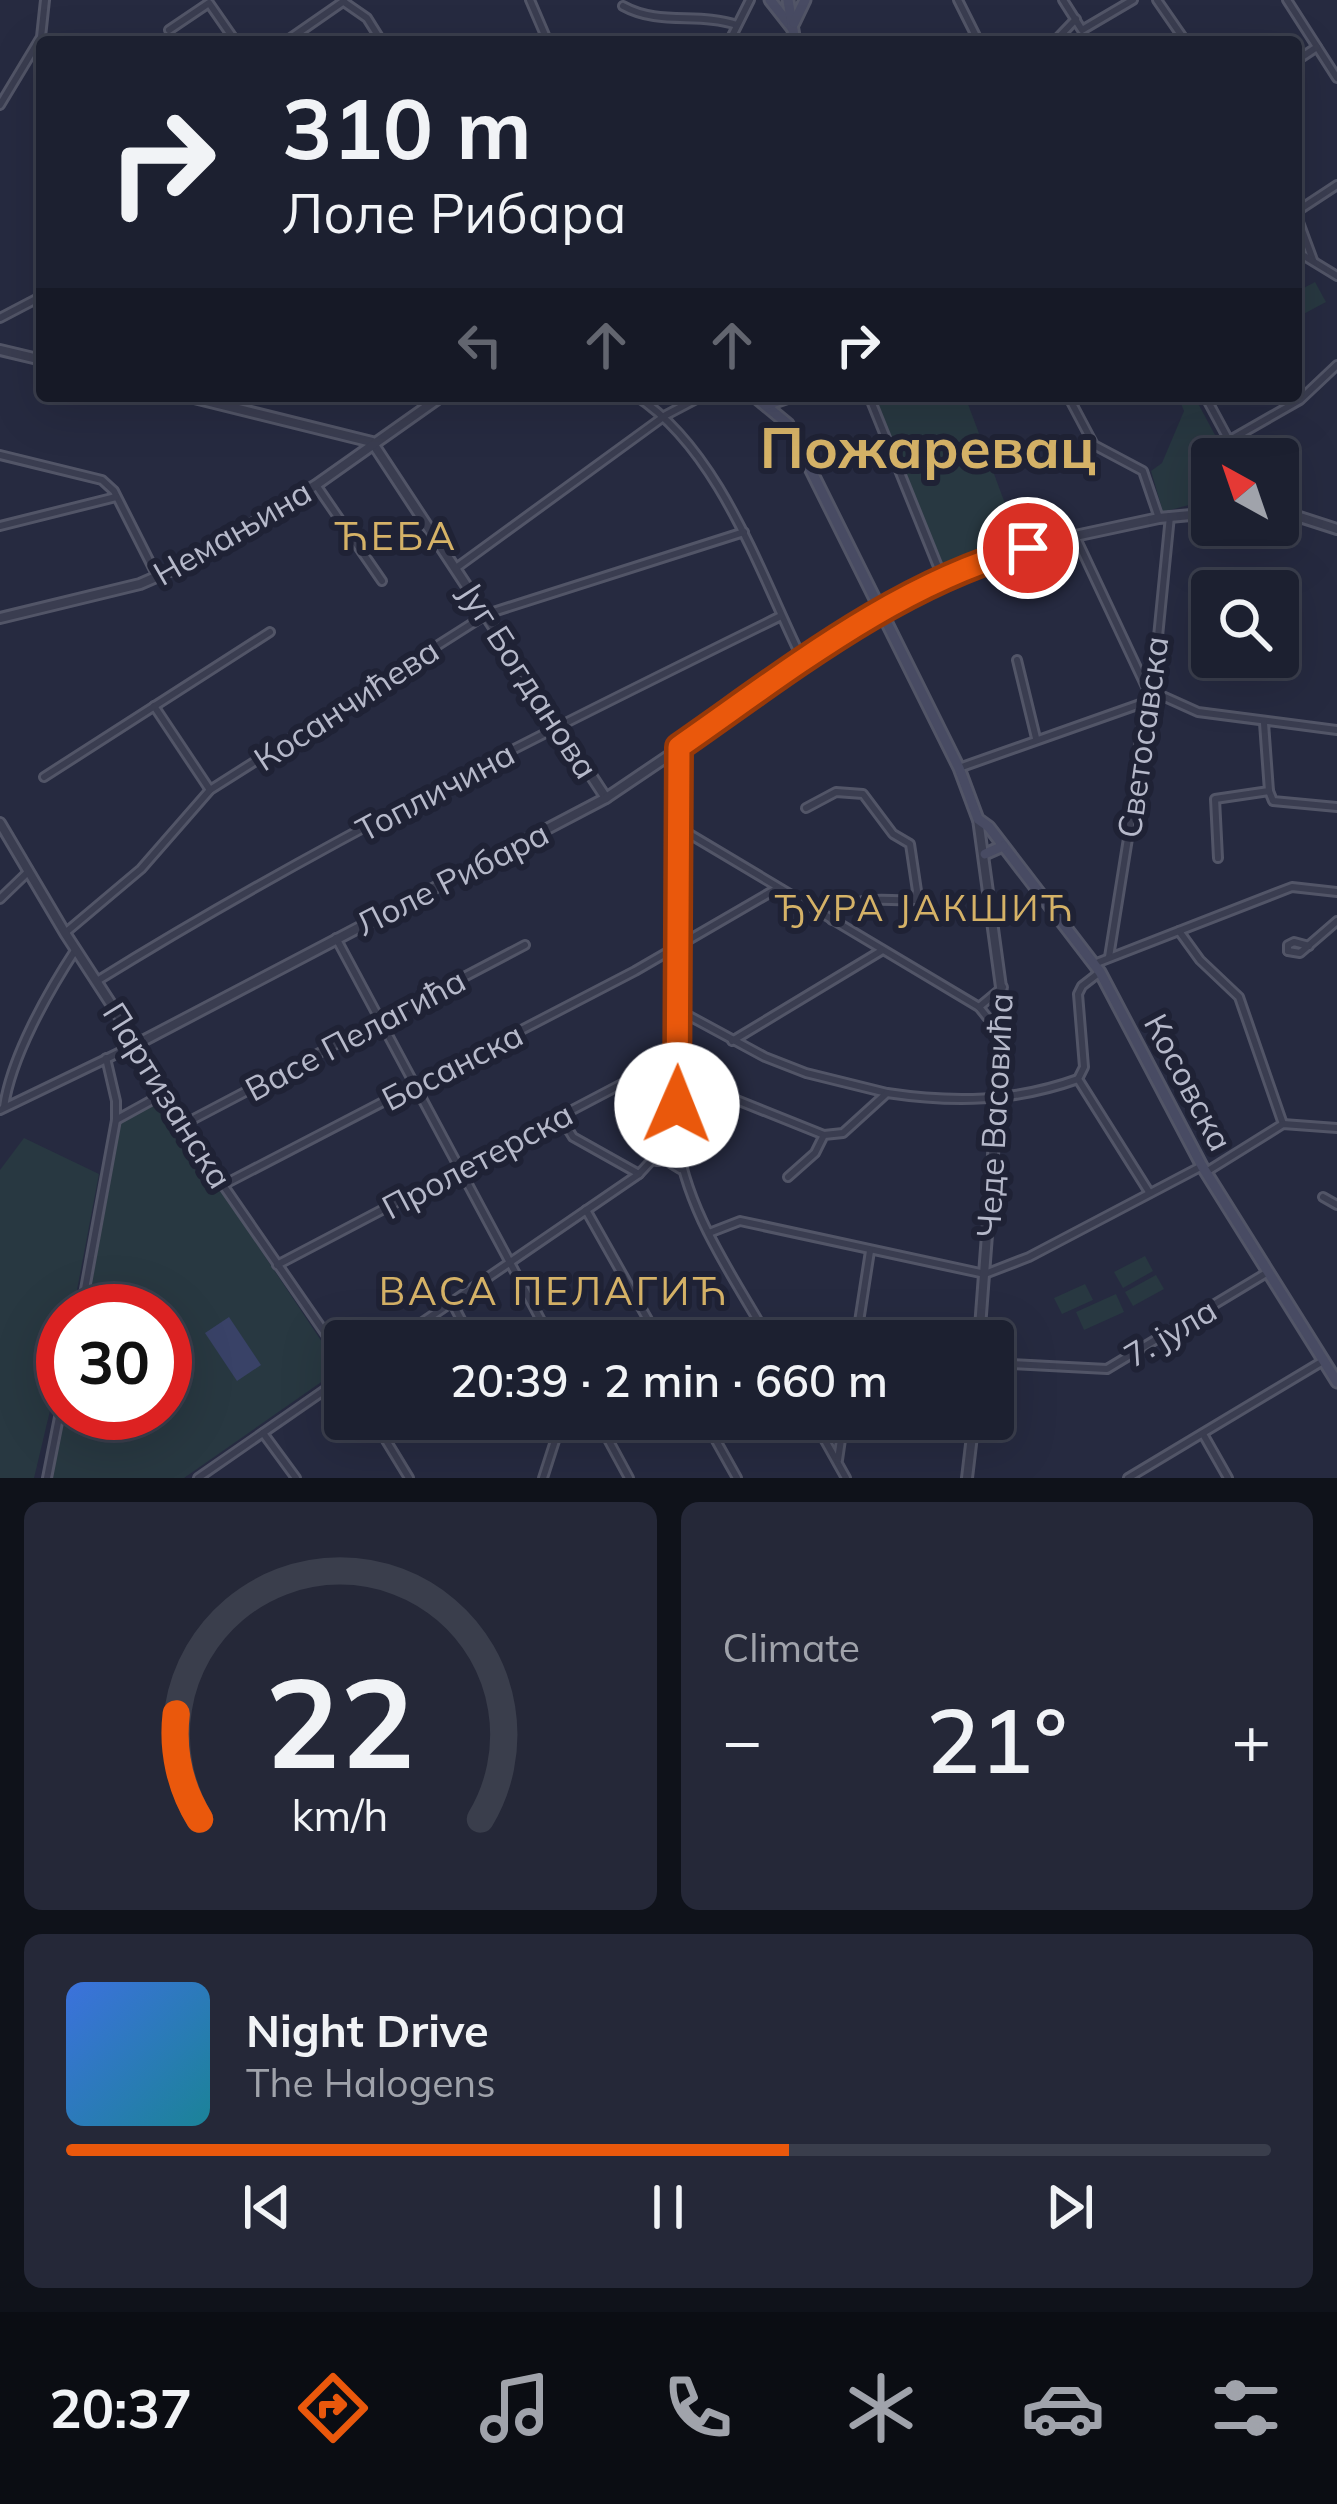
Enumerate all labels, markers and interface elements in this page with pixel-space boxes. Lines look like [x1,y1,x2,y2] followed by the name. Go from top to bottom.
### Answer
[282,75,532,180] text: 310 m
[84,84,240,240] icon: right
[282,179,627,247] text: Лоле Рибара
[447,312,513,378] icon: left
[573,312,639,378] icon: ahead
[699,312,765,378] icon: ahead
[825,312,891,378] icon: right
[760,411,1096,482] district label: Пожаревац
[1191,438,1299,546] north arrow
[1191,438,1299,678] map controls
[146,470,318,594] street label: Немањина
[977,497,1079,599] pin
[334,511,458,560] district label: ЋЕБА
[995,515,1061,581] icon: arrive
[1191,570,1299,678] button: search
[450,574,608,786] street label: Југ Богданова
[246,629,446,779] street label: Косанчићева
[1108,634,1176,840] street label: Светосавска
[349,732,521,850] street label: Топличина
[349,812,555,944] street label: Лоле Рибара
[775,885,1075,930] district label: ЂУРА ЈАКШИЋ
[238,959,472,1109] street label: Васе Пелагића
[967,992,1021,1238] street label: Чеде Васовића
[95,995,241,1195] street label: Партизанска
[1136,1006,1242,1158] street label: Косовска
[375,1013,529,1119] street label: Босанска
[614,1042,740,1168] position arrow
[375,1093,579,1227] street label: Пролетерска
[379,1266,729,1315] district label: ВАСА ПЕЛАГИЋ
[36,1284,192,1440] speed limit sign: 30
[1116,1289,1224,1375] street label: 7. јула
[450,1352,888,1408] text: 20:39 · 2 min · 660 m
[723,1623,860,1672] text: Climate
[265,1643,415,1799] text: 22
[926,1683,1068,1796] text: 21°
[723,1698,762,1781] text: −
[1231,1698,1271,1781] text: +
[292,1788,389,1842] text: km/h
[246,2002,489,2058] text: Night Drive
[246,2058,496,2107] text: The Halogens
[234,2174,300,2240] icon: previous
[635,2174,701,2240] icon: pause
[1037,2174,1103,2240] icon: next
[291,2366,375,2450] icon: directions
[473,2366,557,2450] icon: music
[656,2366,740,2450] icon: phone
[839,2366,923,2450] icon: climate
[1021,2366,1105,2450] icon: car
[1204,2366,1288,2450] icon: filters
[49,2374,192,2442] text: 20:37

